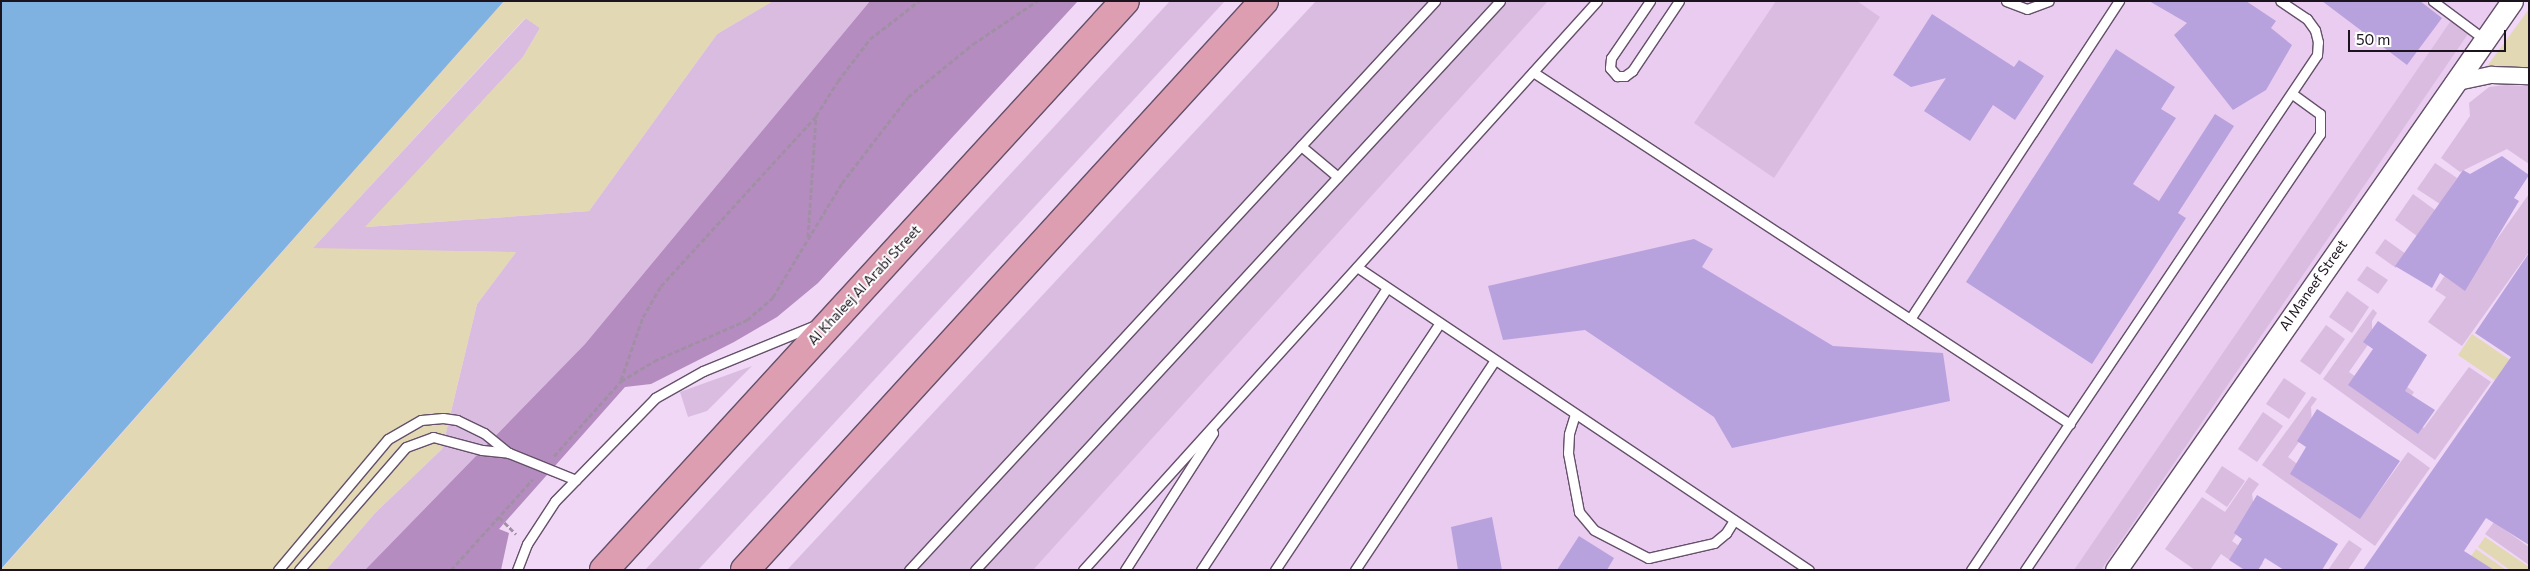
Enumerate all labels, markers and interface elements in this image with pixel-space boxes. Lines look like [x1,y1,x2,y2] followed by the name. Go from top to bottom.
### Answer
[2350,20,2508,52] scale bar
[2356,30,2390,48] text: 50 m
[804,222,924,348] street label: Al Khaleej Al Arabi Street
[2275,236,2351,334] street label: Al Maneef Street

